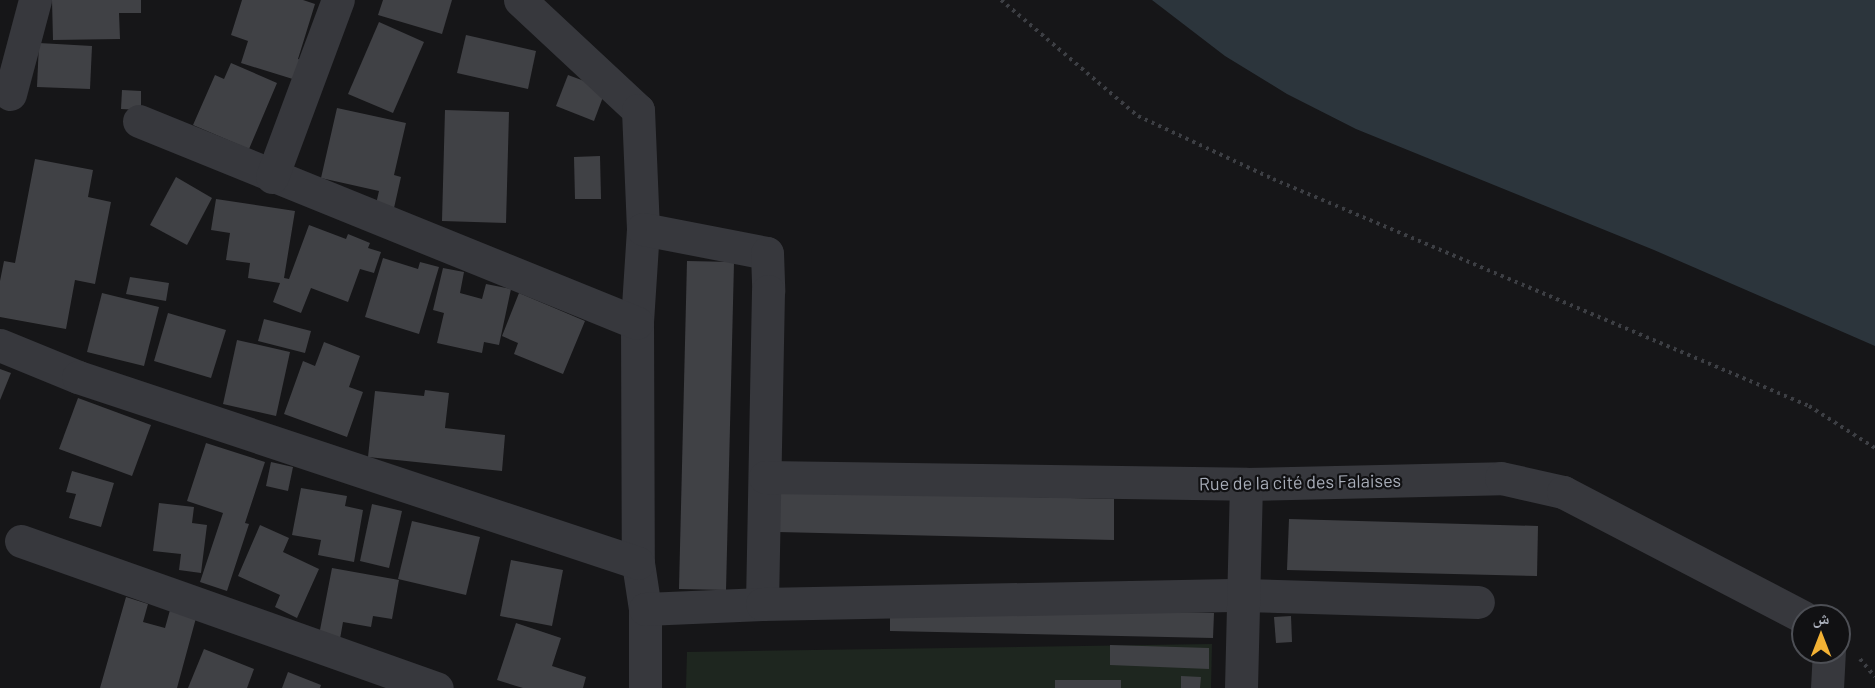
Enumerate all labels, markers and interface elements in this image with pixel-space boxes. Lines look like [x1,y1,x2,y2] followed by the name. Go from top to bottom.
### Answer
[1199,469,1401,495] street label: Rue de la cité des Falaises
[1791,604,1851,664] north arrow
[1813,608,1829,627] text: ش

